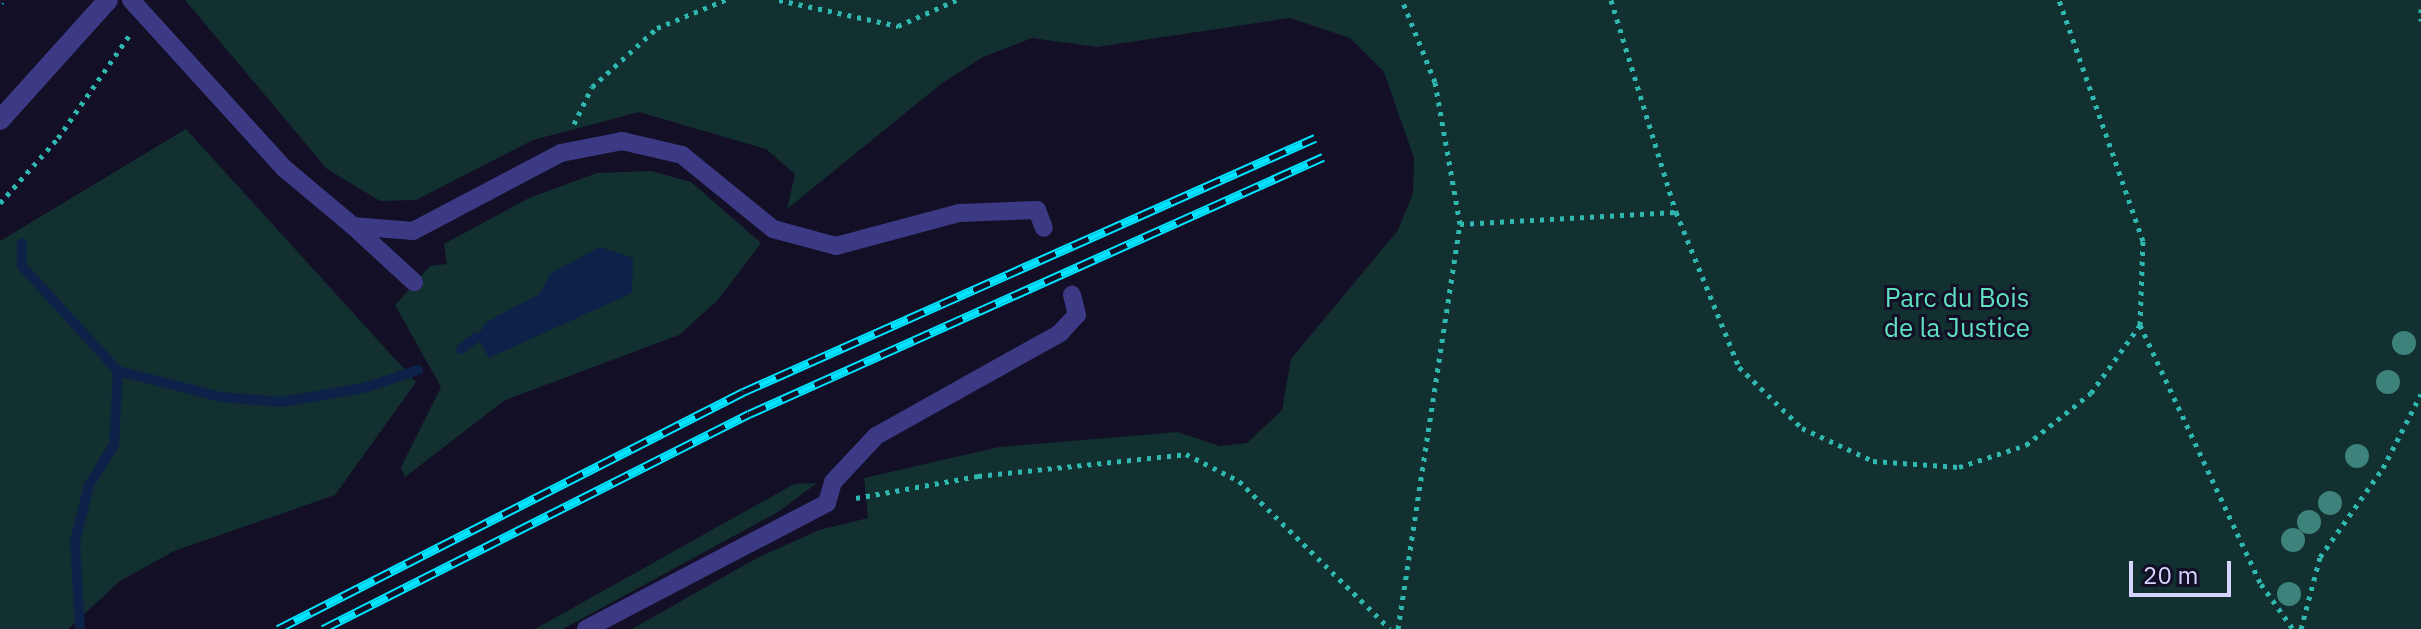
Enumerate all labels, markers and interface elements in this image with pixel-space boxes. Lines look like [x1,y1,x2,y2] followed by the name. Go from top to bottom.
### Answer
[1884,282,2030,344] park label: Parc du Bois de la Justice
[2133,545,2235,595] scale bar
[2143,559,2198,591] text: 20 m

